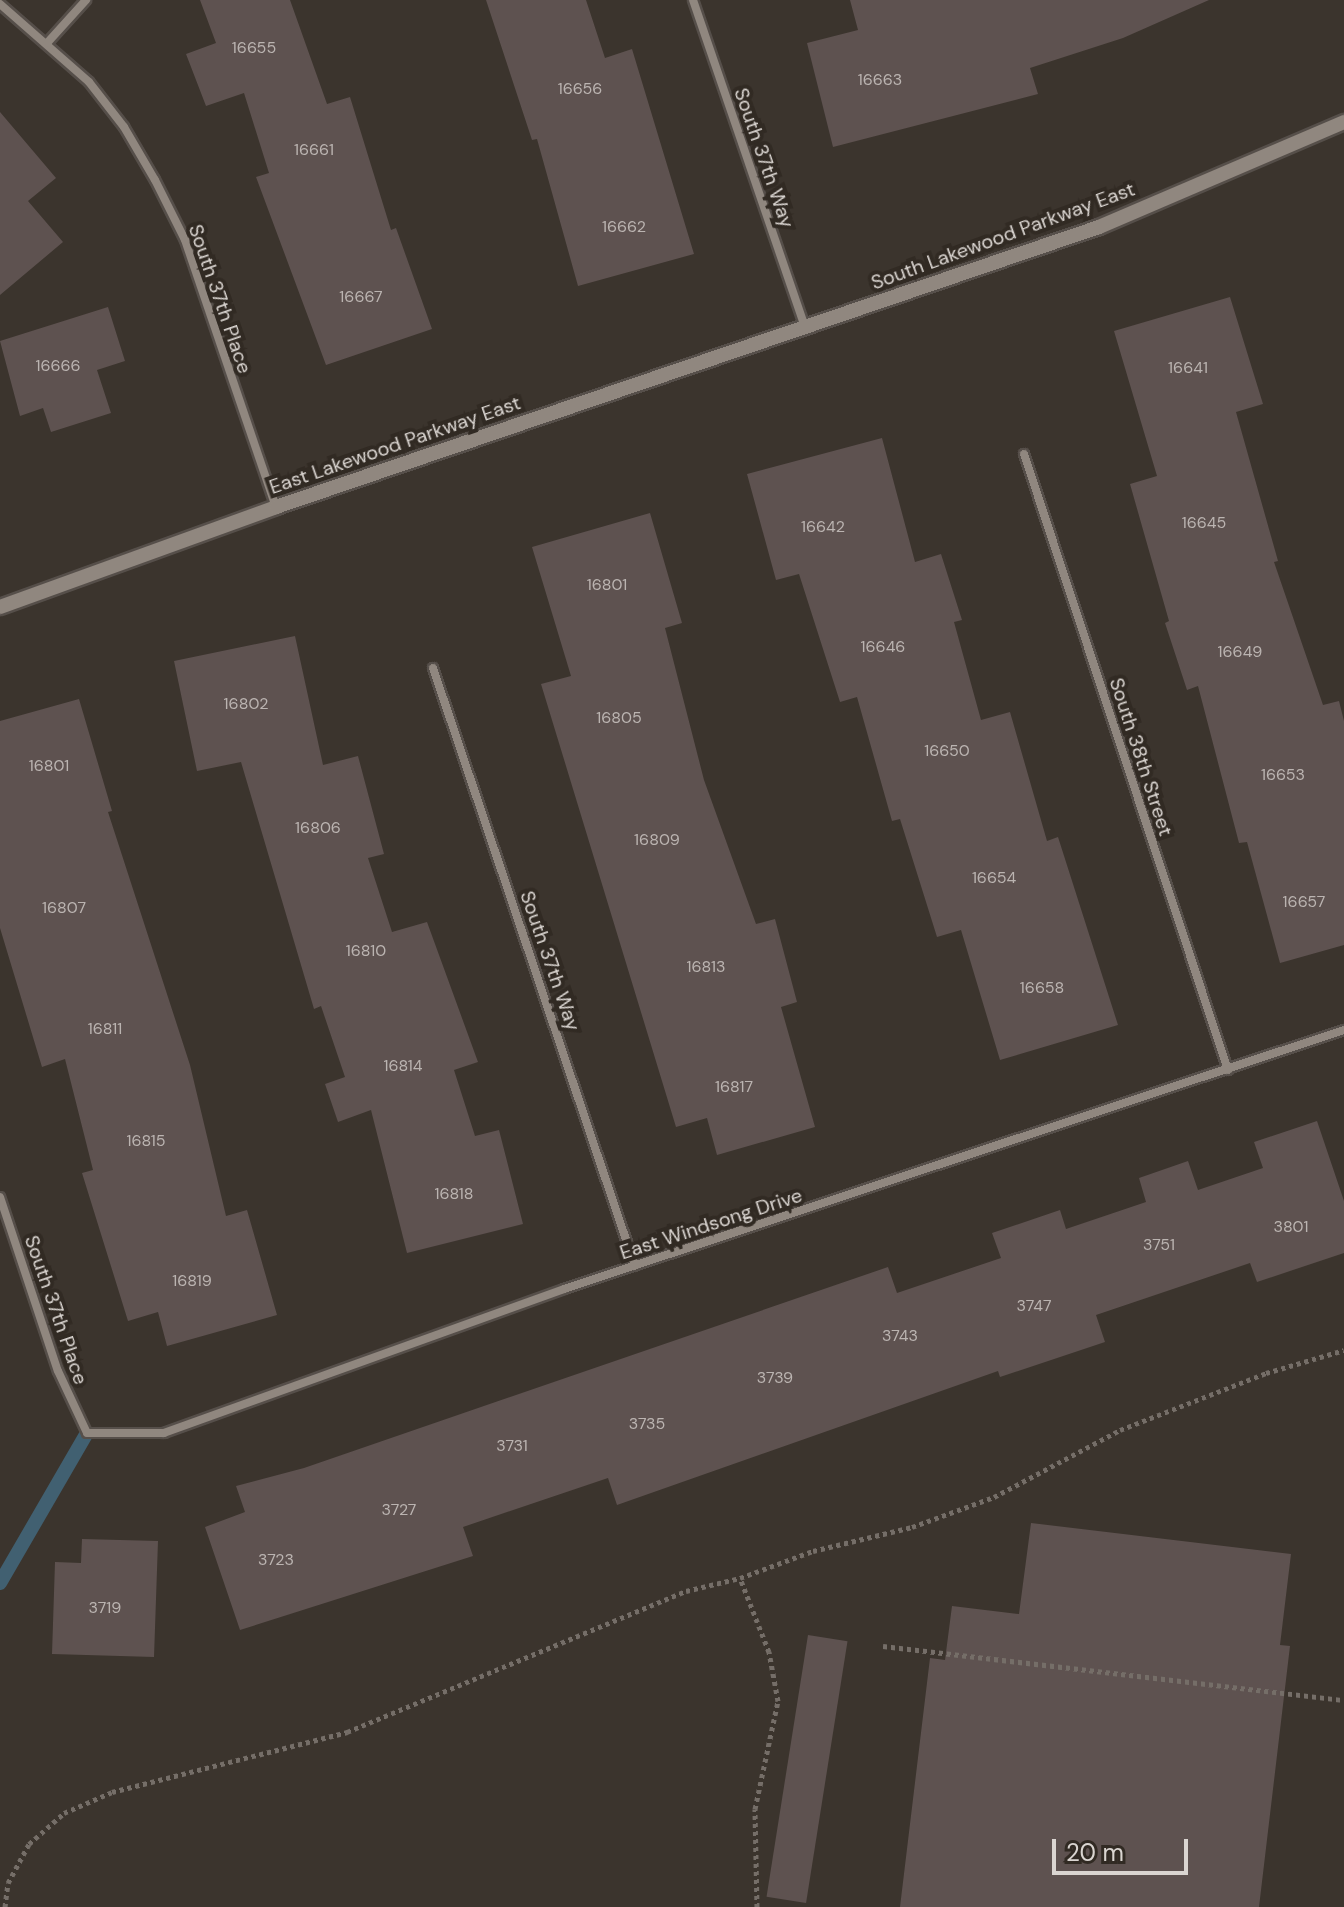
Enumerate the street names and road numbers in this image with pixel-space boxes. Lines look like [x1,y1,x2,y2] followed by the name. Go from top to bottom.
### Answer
[729,85,799,231] street label: South 37th Way
[868,177,1138,295] street label: South Lakewood Parkway East
[183,221,257,377] street label: South 37th Place
[266,391,524,499] street label: East Lakewood Parkway East
[1104,675,1178,839] street label: South 38th Street
[515,888,585,1034] street label: South 37th Way
[617,1183,805,1265] street label: East Windsong Drive
[19,1232,93,1388] street label: South 37th Place

